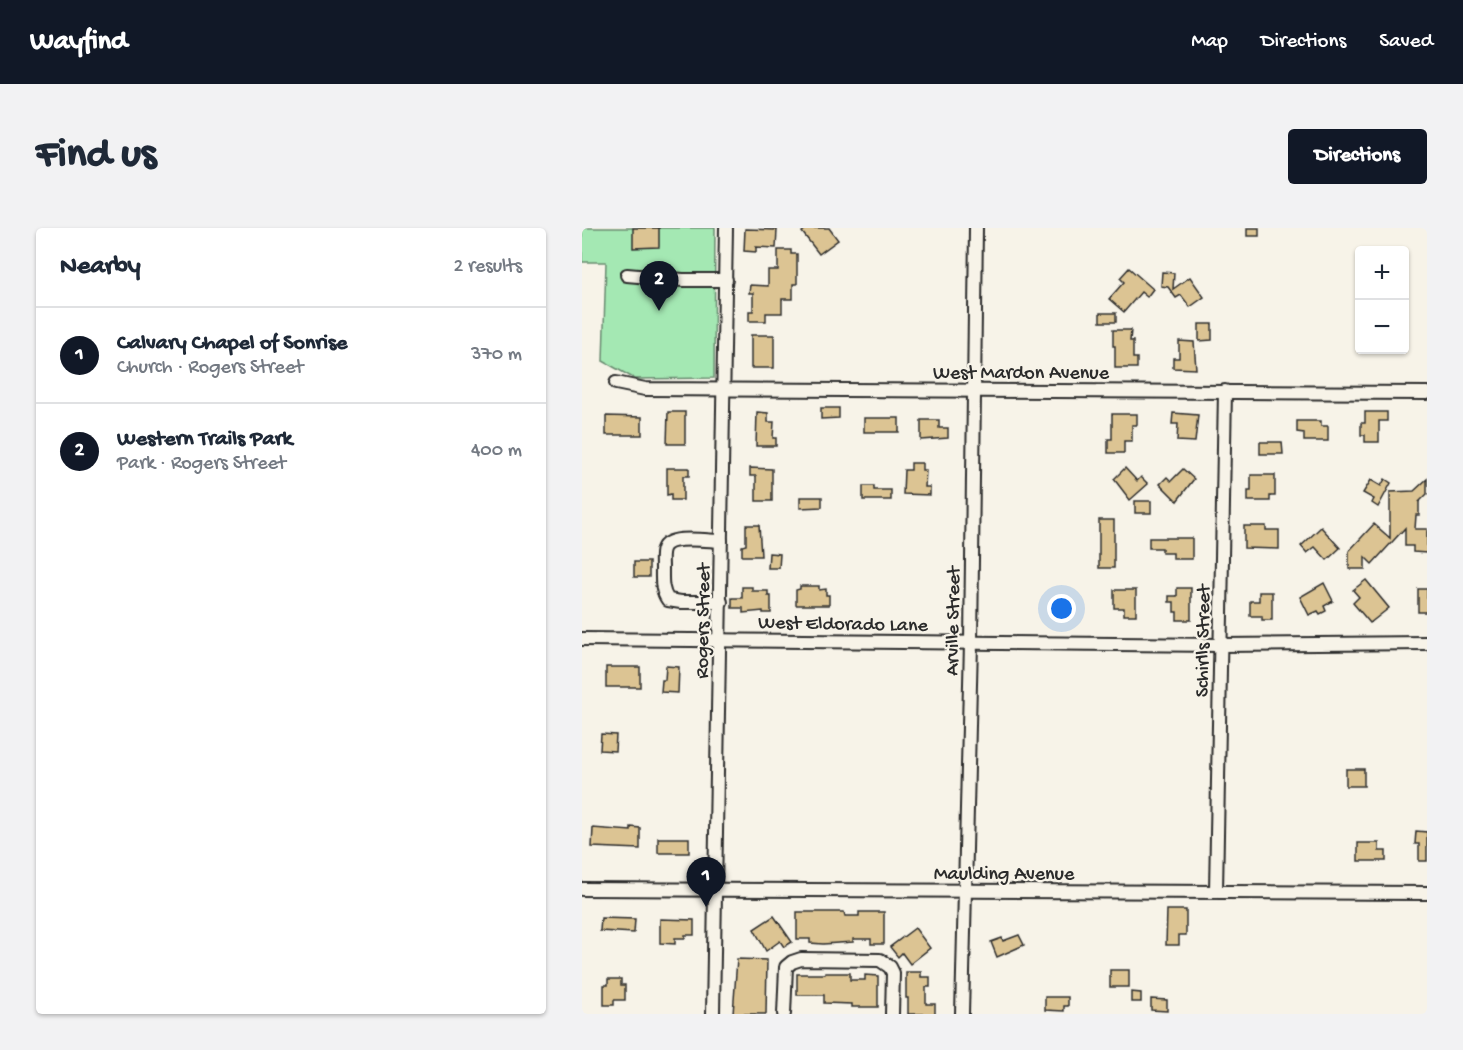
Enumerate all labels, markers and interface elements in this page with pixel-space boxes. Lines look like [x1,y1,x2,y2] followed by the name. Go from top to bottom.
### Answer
[30,26,127,59] text: Wayfind
[1191,30,1228,55] text: Map
[1261,30,1346,55] text: Directions
[1379,30,1433,55] text: Saved
[1288,129,1427,184] button: Directions
[36,132,156,181] text: Find us
[1355,246,1409,354] map controls
[1355,246,1409,300] button: +
[60,252,141,283] text: Nearby
[453,256,522,279] text: 2 results
[640,262,679,311] pin: 2
[1355,300,1409,354] button: −
[117,331,347,357] text: Calvary Chapel of Sonrise
[75,344,84,367] text: 1
[471,344,522,367] text: 370 m
[117,357,303,380] text: Church · Rogers Street
[933,363,1110,386] street label: West Mardon Avenue
[117,427,292,453] text: Western Trails Park
[75,440,84,463] text: 2
[471,440,522,463] text: 400 m
[117,453,286,476] text: Park · Rogers Street
[692,562,717,679] street label: Rogers Street
[942,564,967,676] street label: Arville Street
[1192,583,1217,697] street label: Schirlls Street
[1047,594,1076,623] your location
[758,613,929,638] street label: West Eldorado Lane
[686,858,726,907] pin: 1
[934,864,1075,887] street label: Maulding Avenue

